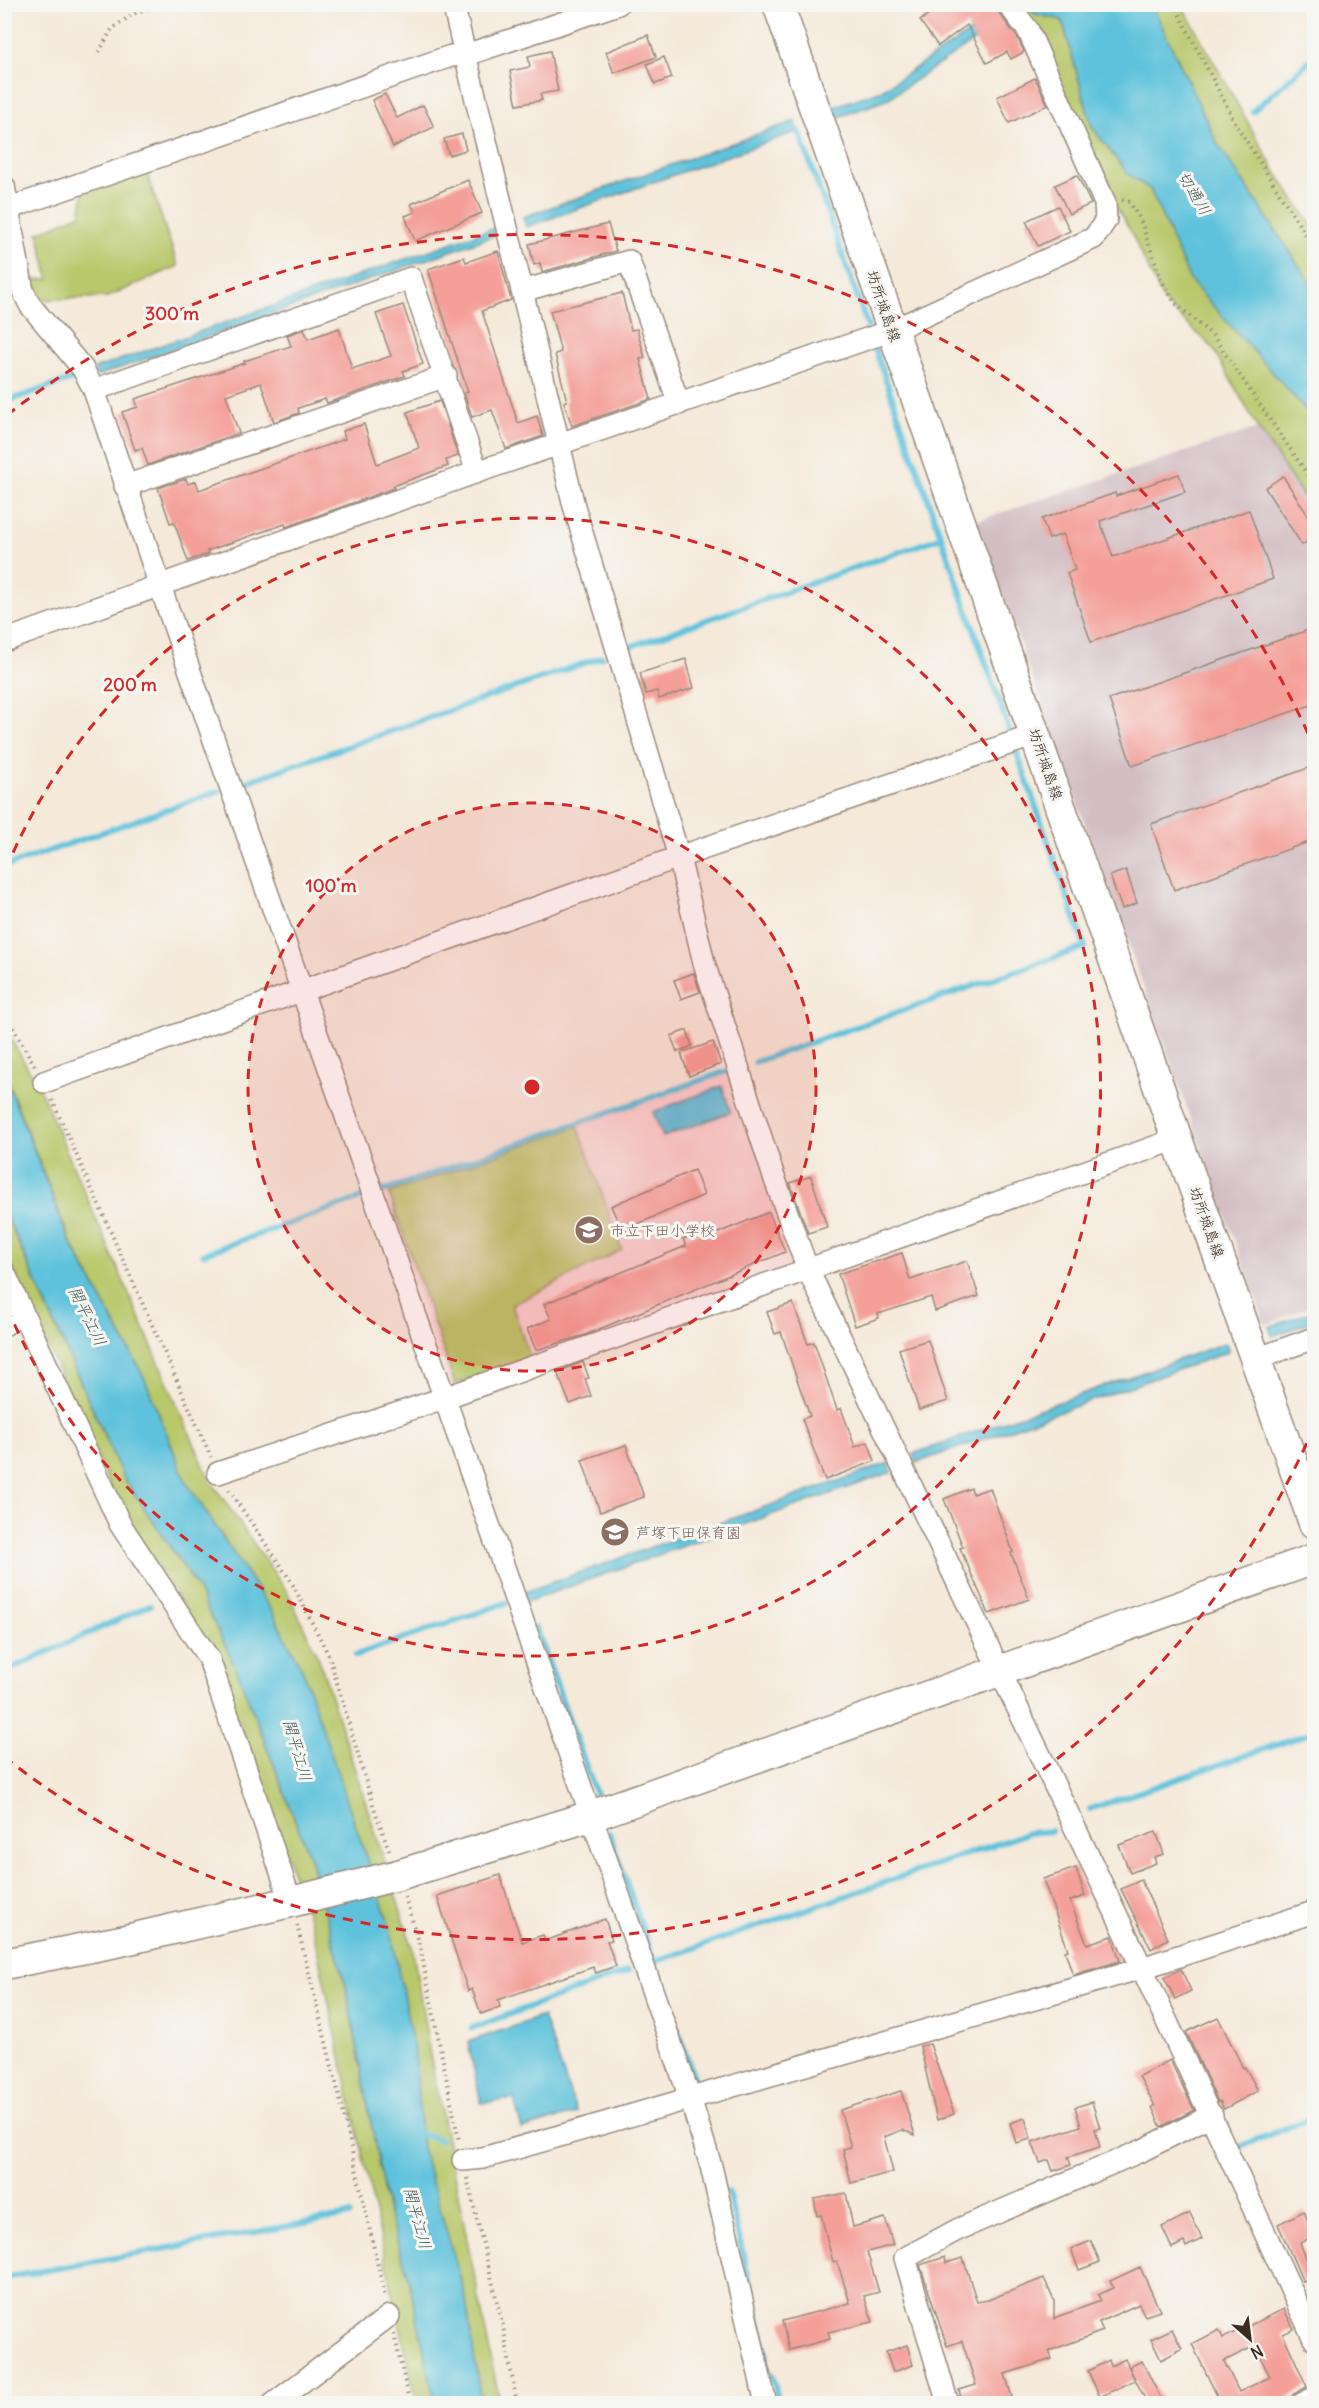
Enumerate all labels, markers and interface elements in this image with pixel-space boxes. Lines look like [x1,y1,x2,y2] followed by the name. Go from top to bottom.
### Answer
[1174,167,1216,219] water label: 切通川
[863,267,905,345] street label: 坊所城島線
[145,302,199,325] text: 300 m
[103,673,157,696] text: 200 m
[1025,725,1067,803] street label: 坊所城島線
[306,874,357,897] text: 100 m
[522,1077,542,1097] centre of rings
[1185,1184,1229,1260] street label: 坊所城島線
[573,1214,605,1246] school or university icon: 市立下田小学校
[610,1221,715,1240] place label: 市立下田小学校
[65,1283,111,1349] water label: 開平江川
[599,1516,631,1548] school or university icon: 芦塚下田保育園
[636,1523,741,1542] place label: 芦塚下田保育園
[280,1716,316,1784] water label: 開平江川
[400,2184,436,2252] water label: 開平江川
[1220,2309,1280,2369] north arrow
[1247,2341,1267,2364] text: N

